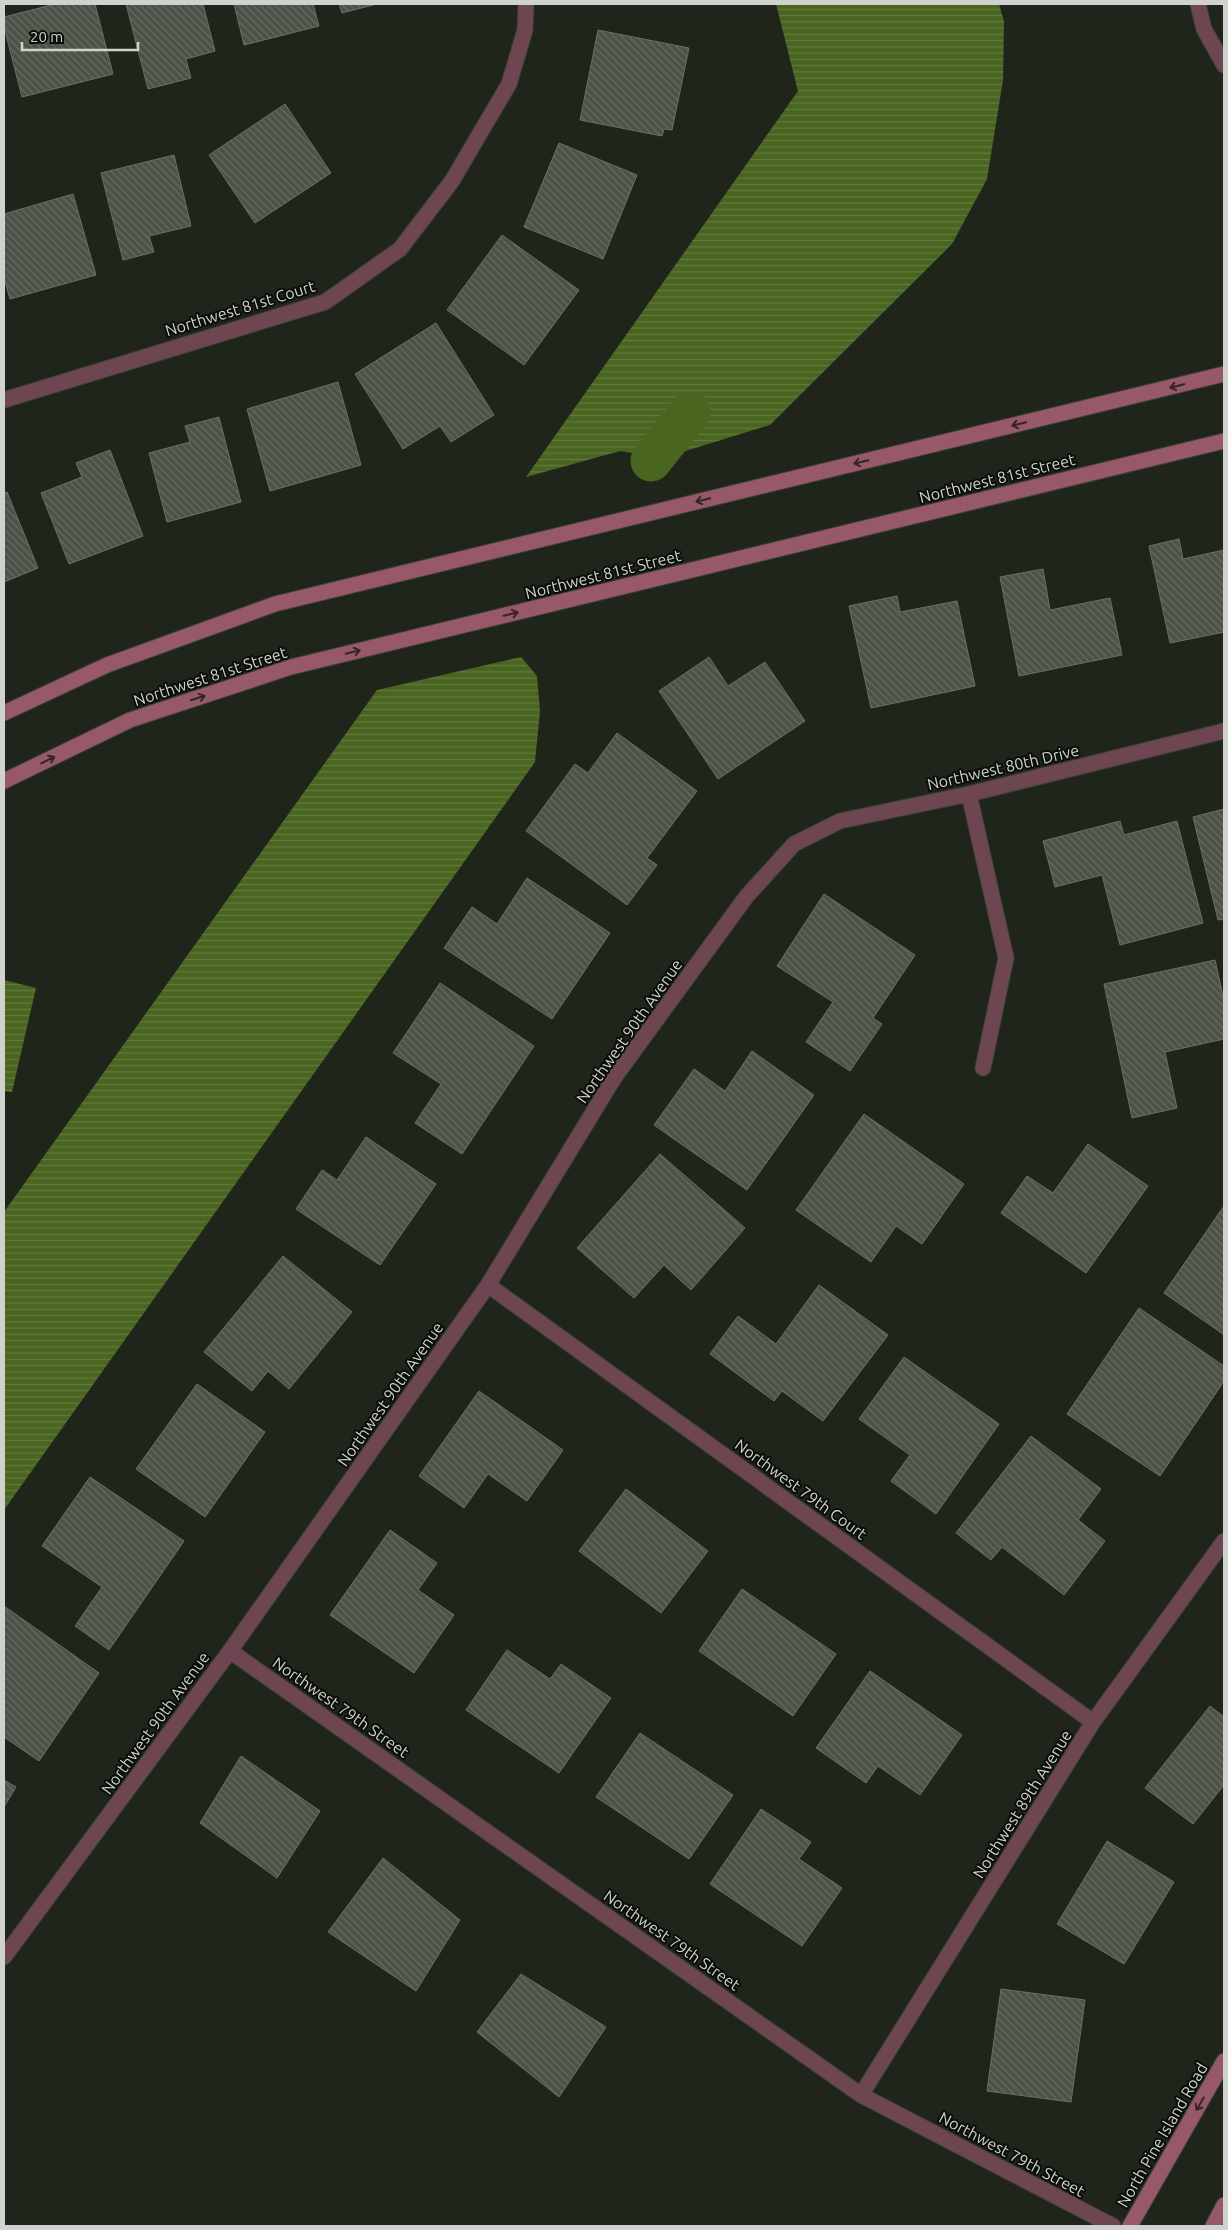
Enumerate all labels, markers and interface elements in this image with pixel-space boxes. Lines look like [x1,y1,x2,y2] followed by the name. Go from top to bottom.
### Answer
[22,20,139,52] scale bar
[30,28,63,45] text: 20 m
[163,276,318,339] street label: Northwest 81st Court
[1169,382,1185,391] one-way arrow
[1011,420,1027,429] one-way arrow
[917,450,1077,506] street label: Northwest 81st Street
[853,458,869,467] one-way arrow
[695,496,711,505] one-way arrow
[523,546,683,602] street label: Northwest 81st Street
[503,609,519,618] one-way arrow
[131,643,290,709] street label: Northwest 81st Street
[345,647,361,656] one-way arrow
[189,692,205,702] one-way arrow
[925,741,1081,793] street label: Northwest 80th Drive
[40,754,55,764] one-way arrow
[572,956,686,1106] street label: Northwest 90th Avenue
[333,1319,447,1469] street label: Northwest 90th Avenue
[732,1435,871,1543] street label: Northwest 79th Court
[97,1648,213,1798] street label: Northwest 90th Avenue
[269,1653,413,1761] street label: Northwest 79th Street
[969,1727,1075,1881] street label: Northwest 89th Avenue
[600,1886,744,1994] street label: Northwest 79th Street
[1113,2060,1211,2210] street label: North Pine Island Road
[1195,2096,1205,2111] one-way arrow
[936,2108,1088,2200] street label: Northwest 79th Street

